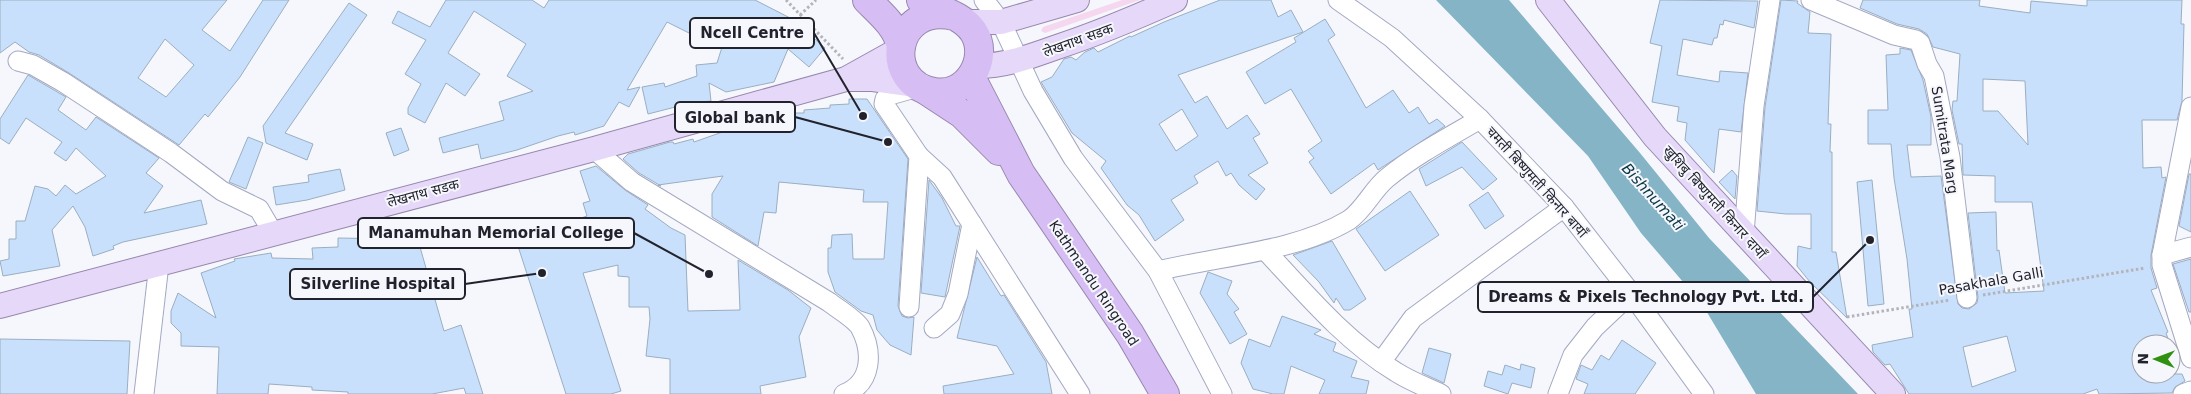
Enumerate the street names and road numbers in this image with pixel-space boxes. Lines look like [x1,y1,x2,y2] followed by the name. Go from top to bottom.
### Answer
[1040,19,1115,60] street label: लेखनाथ सडक
[1929,85,1961,195] street label: Sumitrata Marg
[1482,123,1592,243] street label: चमती बिष्णुमती किनार बायाँ
[1659,142,1771,264] street label: खुशिबु बिष्णुमती किनार दायाँ
[385,175,461,210] street label: लेखनाथ सडक
[1046,217,1142,349] street label: Kathmandu Ringroad
[1937,264,2045,298] street label: Pasakhala Galli

